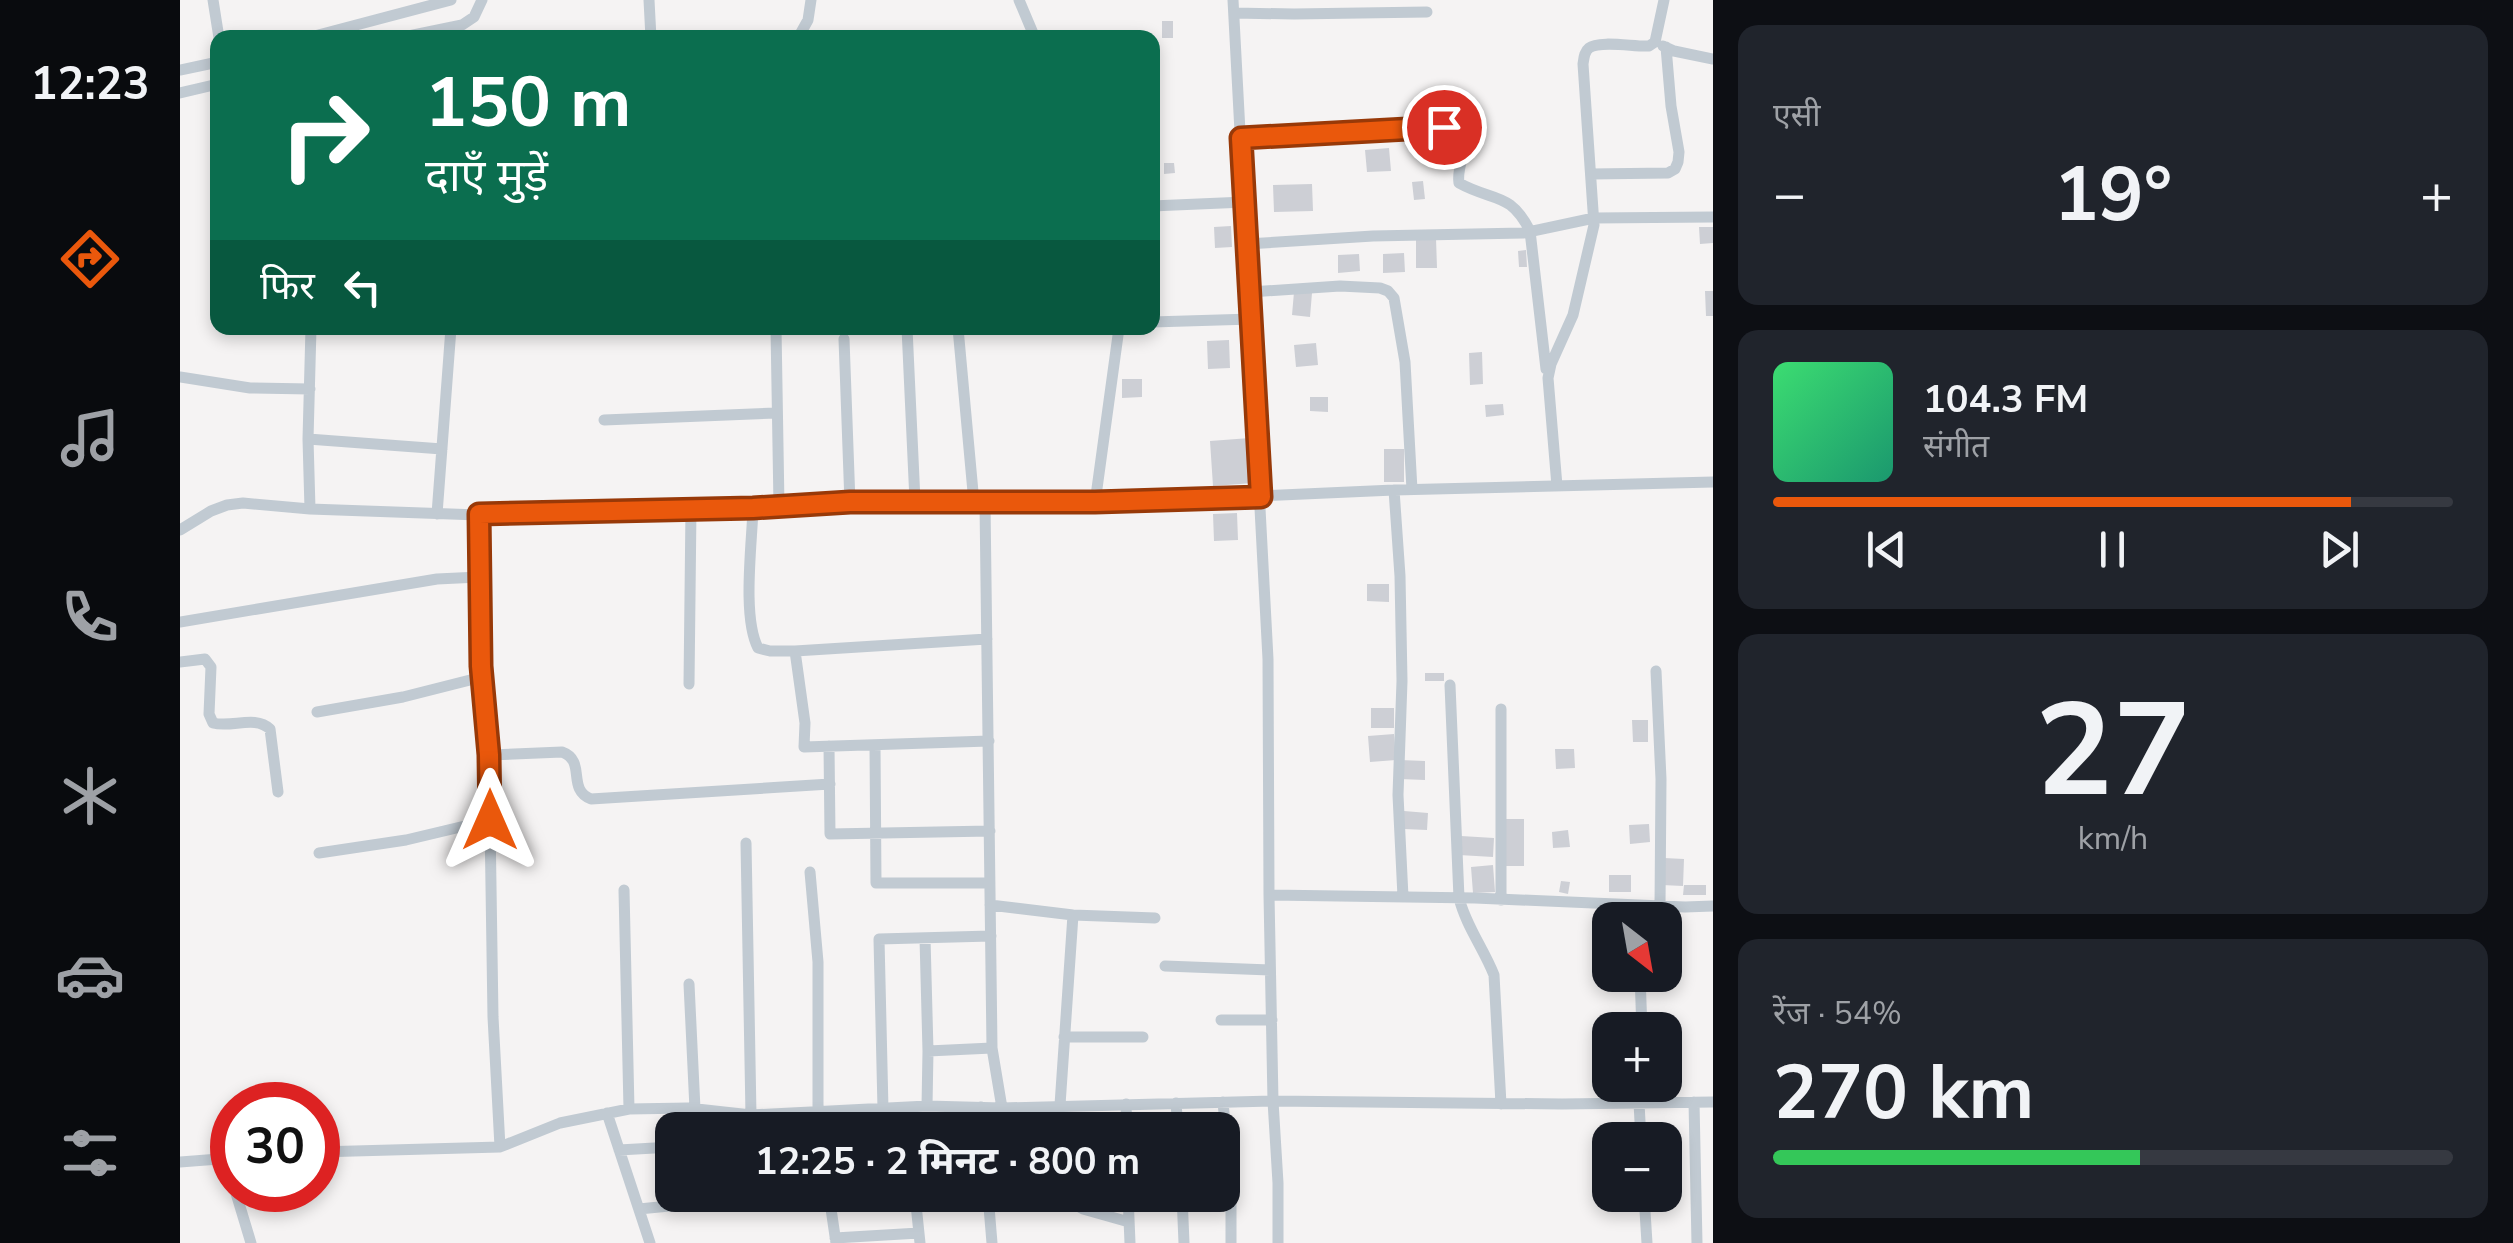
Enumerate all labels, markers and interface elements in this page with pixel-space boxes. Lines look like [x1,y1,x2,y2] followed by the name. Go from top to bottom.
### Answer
[30,54,150,115] text: 12:23
[425,55,631,151] text: 150 m
[260,70,390,200] icon: right
[1402,85,1487,170] pin
[1773,94,1821,137] text: एसी
[1417,100,1472,155] icon: arrive
[2054,144,2172,246] text: 19°
[425,146,548,207] text: दाएँ मुड़ें
[1773,157,1806,232] text: −
[2420,157,2453,232] text: +
[55,224,125,294] icon: directions
[335,260,390,315] icon: left
[260,261,315,312] text: फिर
[1923,374,2088,425] text: 104.3 FM
[55,403,125,473] icon: music
[1923,425,1989,468] text: संगीत
[1859,522,1914,577] icon: previous
[2085,522,2140,577] icon: pause
[2312,522,2367,577] icon: next
[55,582,125,652] icon: phone
[2035,663,2191,840] text: 27
[55,761,125,831] icon: climate
[438,768,542,872] position arrow
[2078,817,2148,860] text: km/h
[1592,902,1682,992] north arrow
[1592,902,1682,1212] map controls
[55,940,125,1010] icon: car
[1773,992,1902,1035] text: रेंज · 54%
[1592,1012,1682,1102] button: +
[1773,1042,2034,1144] text: 270 km
[210,1082,340,1212] speed limit sign: 30
[55,1118,125,1188] icon: filters
[1592,1122,1682,1212] button: −
[755,1136,1140,1187] text: 12:25 · 2 मिनट · 800 m

